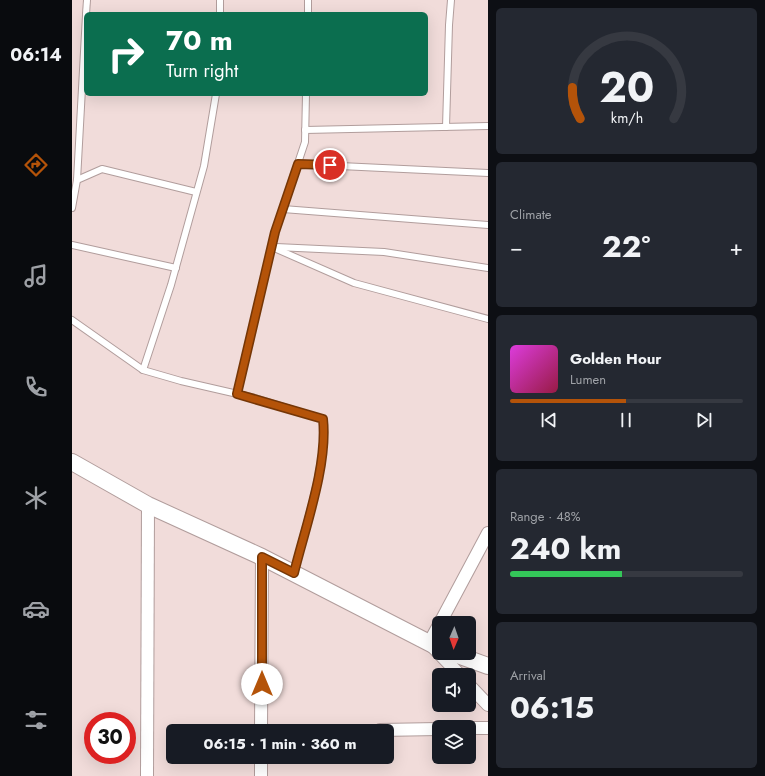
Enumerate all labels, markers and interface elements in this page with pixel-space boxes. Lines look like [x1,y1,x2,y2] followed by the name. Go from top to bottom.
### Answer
[166,20,233,61] text: 70 m
[100,28,152,80] icon: right
[10,42,62,68] text: 06:14
[599,57,654,118] text: 20
[166,58,238,84] text: Turn right
[610,107,643,127] text: km/h
[313,148,347,182] pin
[22,151,50,179] icon: directions
[319,154,341,176] icon: arrive
[510,205,551,224] text: Climate
[602,225,650,268] text: 22°
[510,231,523,263] text: −
[729,231,743,263] text: +
[22,262,50,290] icon: music
[570,348,662,370] text: Golden Hour
[570,370,606,389] text: Lumen
[22,373,50,401] icon: phone
[538,409,560,431] icon: previous
[615,409,637,431] icon: pause
[693,409,715,431] icon: next
[22,484,50,512] icon: climate
[510,507,581,526] text: Range · 48%
[510,527,621,570] text: 240 km
[22,595,50,623] icon: car
[432,616,476,660] north arrow
[432,616,476,764] map controls
[241,663,283,705] position arrow
[510,666,546,685] text: Arrival
[432,668,476,712] button: sound
[510,686,594,729] text: 06:15
[22,706,50,734] icon: filters
[84,712,136,764] speed limit sign: 30
[432,720,476,764] button: layers
[203,733,357,755] text: 06:15 · 1 min · 360 m

